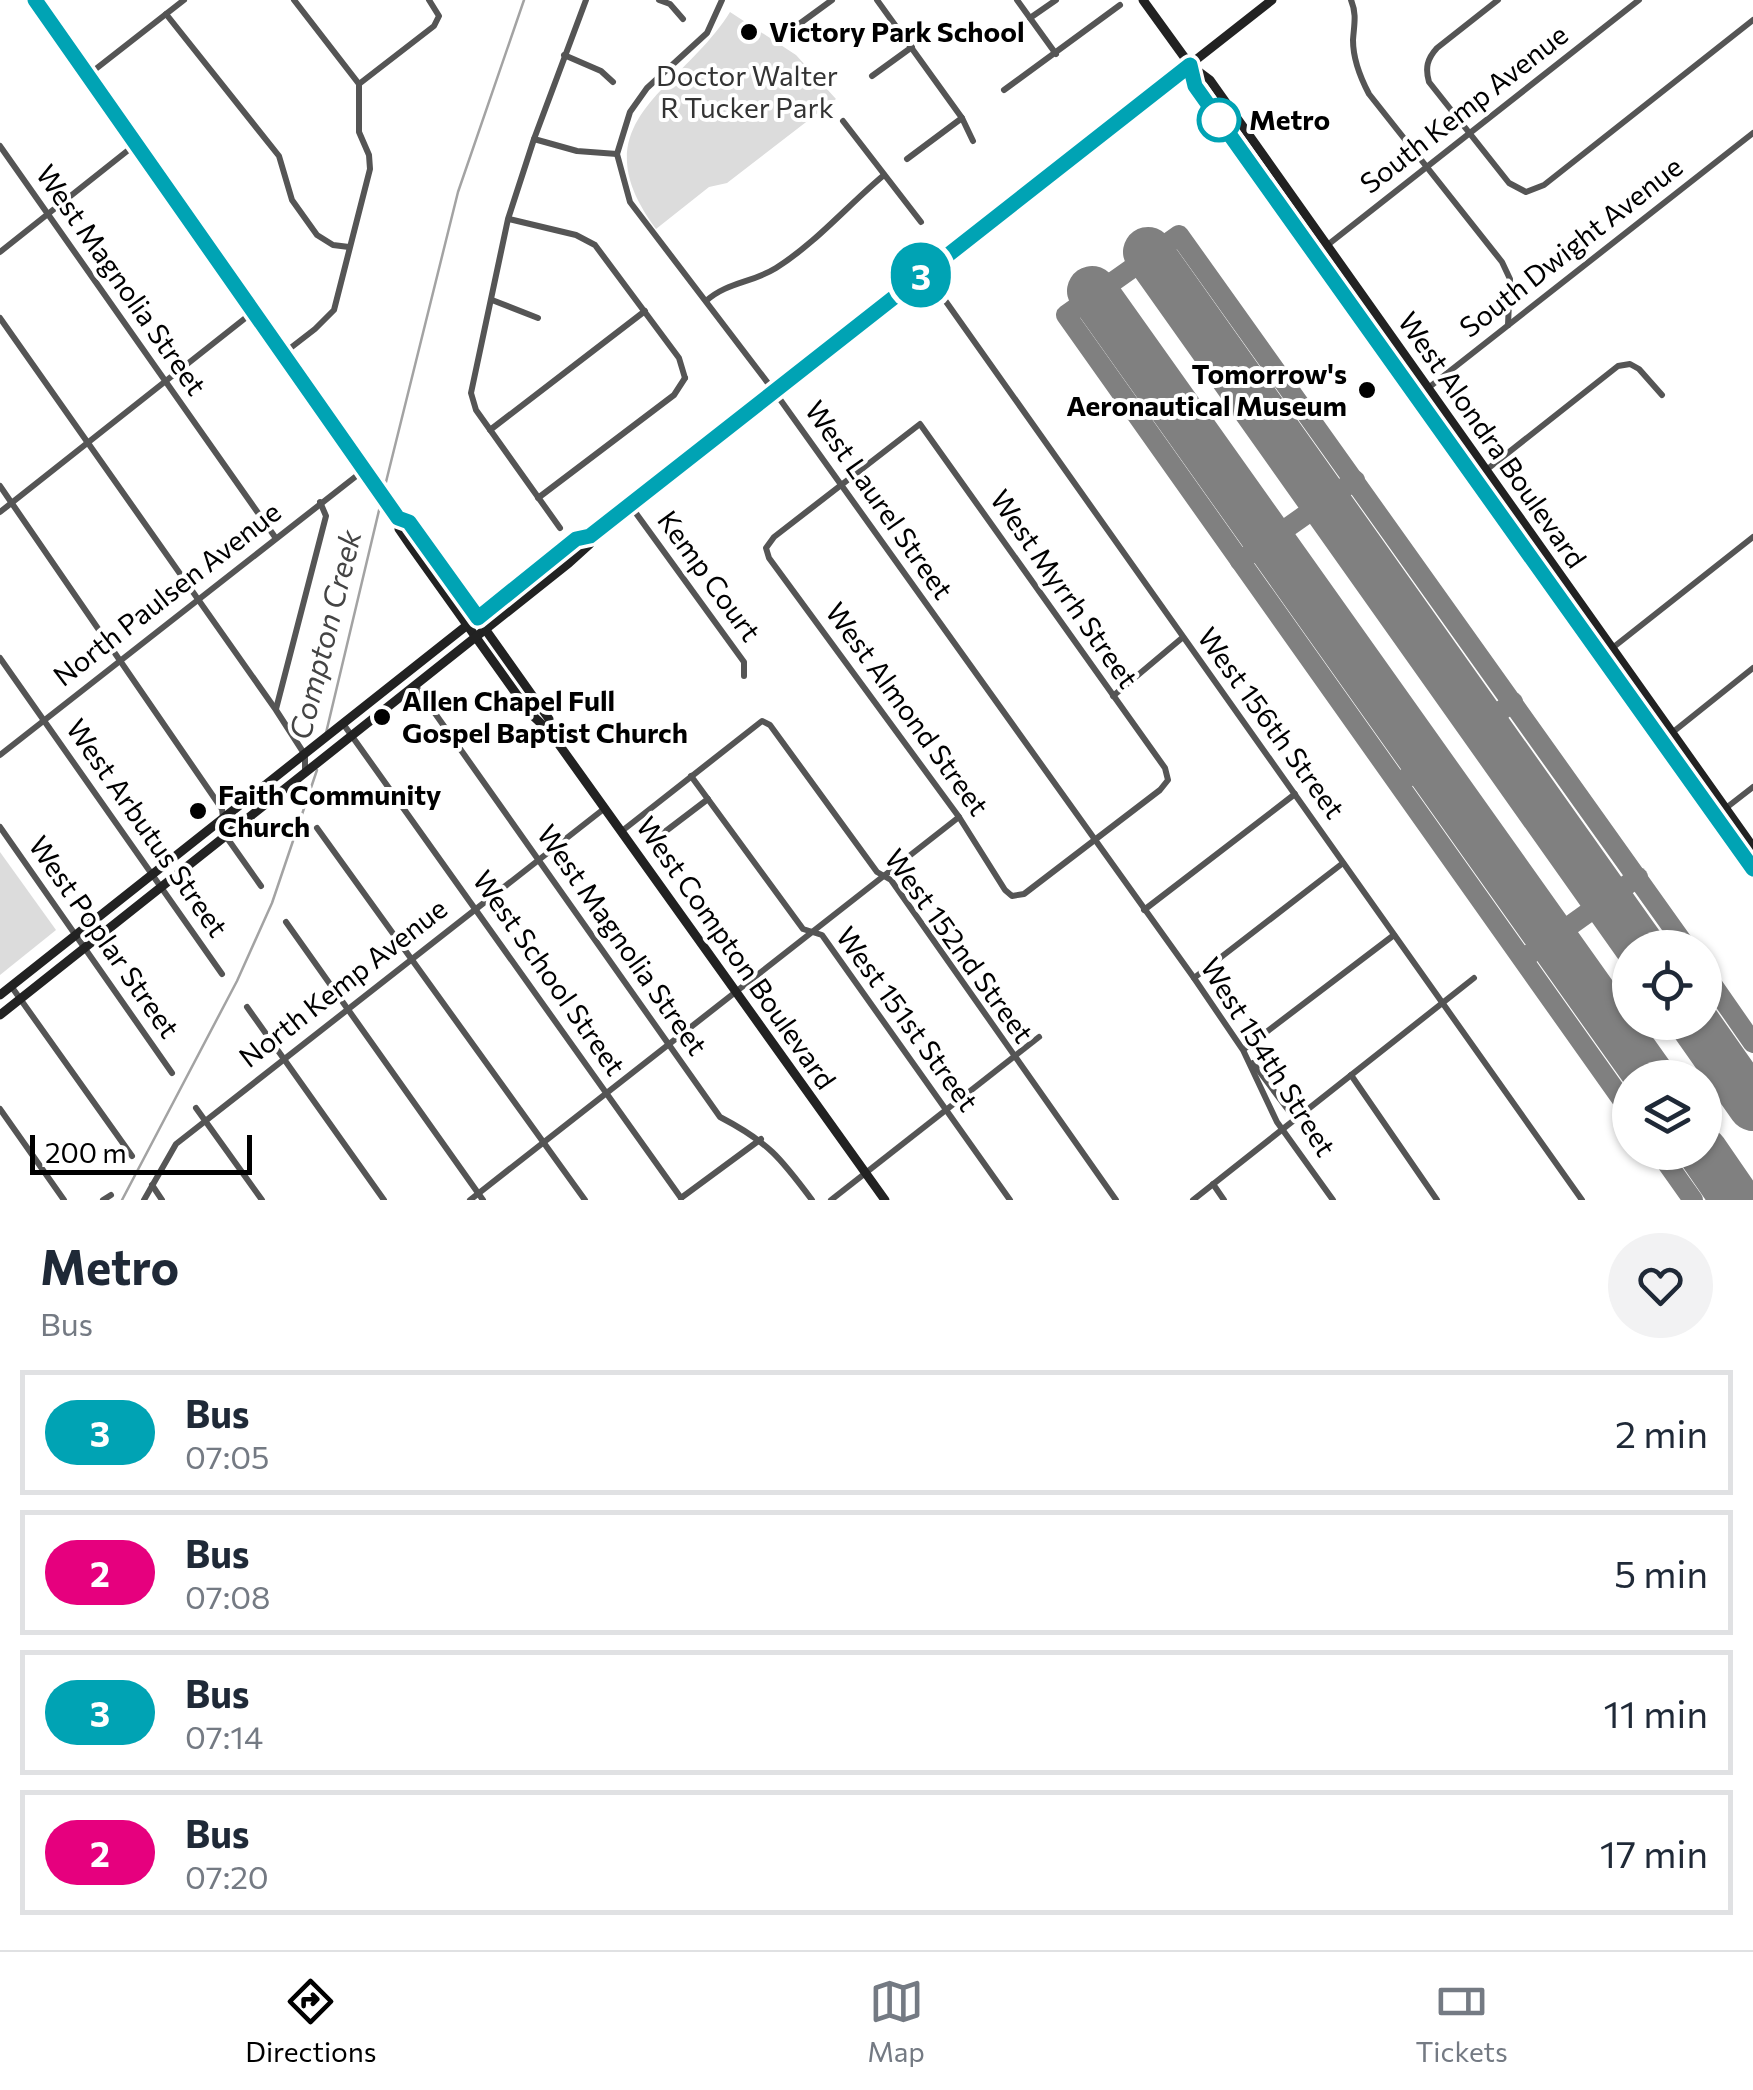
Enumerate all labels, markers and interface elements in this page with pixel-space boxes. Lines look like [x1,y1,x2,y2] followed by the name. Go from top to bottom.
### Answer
[769,14,1025,48] place label: Victory Park School
[1353,17,1574,200] street label: South Kemp Avenue
[738,21,760,43] marker: Victory Park School
[656,58,838,124] park label: Doctor Walter R Tucker Park
[1198,99,1240,141] marker: Metro
[1249,102,1330,136] place label: Metro
[1452,149,1689,344] street label: South Dwight Avenue
[29,158,214,401] street label: West Magnolia Street
[888,242,954,308] line badge: 3
[911,254,931,297] text: 3
[1391,305,1594,574] street label: West Alondra Boulevard
[1066,356,1347,422] place label: Tomorrow's Aeronautical Museum
[1356,379,1378,401] marker: Tomorrow's Aeronautical Museum
[799,394,961,605] street label: West Laurel Street
[984,483,1146,694] street label: West Myrrh Street
[46,494,287,693] street label: North Paulsen Avenue
[651,503,769,647] street label: Kemp Court
[280,525,368,743] water label: Compton Creek
[819,595,997,822] street label: West Almond Street
[1191,620,1353,825] street label: West 156th Street
[402,683,688,749] place label: Allen Chapel Full Gospel Baptist Church
[371,706,393,728] marker: Allen Chapel Full Gospel Baptist Church
[60,712,236,943] street label: West Arbutus Street
[218,777,441,843] place label: Faith Community Church
[187,800,209,822] marker: Faith Community Church
[630,810,844,1095] street label: West Compton Boulevard
[530,818,715,1061] street label: West Magnolia Street
[22,829,187,1044] street label: West Poplar Street
[878,842,1042,1049] street label: West 152nd Street
[466,863,633,1081] street label: West School Street
[232,891,453,1074] street label: North Kemp Avenue
[830,920,986,1117] street label: West 151st Street
[1612,930,1722,1170] map controls
[1612,930,1722,1040] button: locate
[1194,951,1344,1162] street label: West 154th Street
[1612,1060,1722,1170] button: layers
[30,1130,252,1174] scale bar
[45,1135,127,1169] text: 200 m
[1608,1233,1713,1338] button: heart
[40,1236,179,1295] text: Metro
[40,1303,93,1343] text: Bus
[185,1389,250,1436] text: Bus
[1615,1409,1708,1456] text: 2 min
[90,1411,110,1454] text: 3
[185,1436,269,1476] text: 07:05
[185,1529,250,1576] text: Bus
[1614,1549,1708,1596] text: 5 min
[90,1551,110,1594] text: 2
[185,1576,271,1616] text: 07:08
[185,1669,250,1716] text: Bus
[1604,1689,1708,1736] text: 11 min
[90,1691,110,1734] text: 3
[185,1716,263,1756] text: 07:14
[185,1809,250,1856] text: Bus
[1600,1829,1708,1876] text: 17 min
[90,1831,110,1874] text: 2
[185,1856,269,1896] text: 07:20
[245,1974,377,2068] tab: Directions
[867,1974,925,2068] tab: Map
[1415,1974,1508,2068] tab: Tickets

